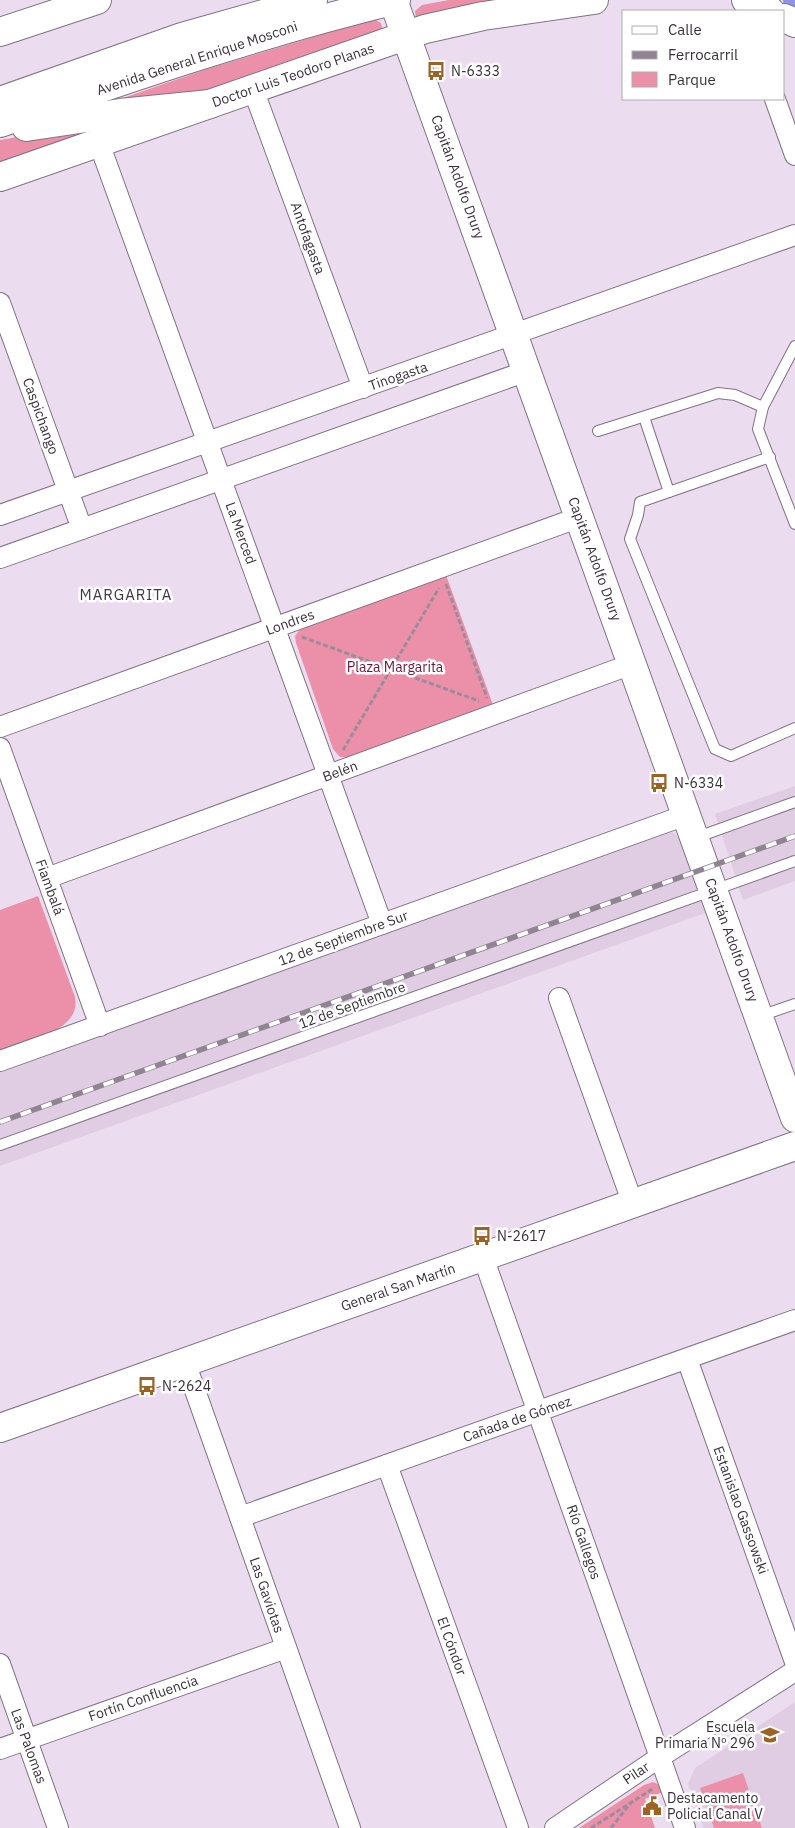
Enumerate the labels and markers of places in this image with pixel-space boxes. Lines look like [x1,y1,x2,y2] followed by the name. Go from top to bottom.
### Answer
[425,60,447,82] bus stop icon: N-6333
[451,62,500,80] place label: N-6333
[648,772,670,794] bus stop icon: N-6334
[674,774,723,792] place label: N-6334
[471,1225,493,1247] bus stop icon: N-2617
[497,1227,546,1245] place label: N-2617
[136,1375,158,1397] bus stop icon: N-2624
[162,1377,211,1395] place label: N-2624
[655,1718,756,1752] place label: Escuela Primaria Nº 296
[759,1724,781,1746] school or university icon: Escuela Primaria Nº 296
[667,1789,763,1823] place label: Destacamento Policial Canal V
[641,1795,663,1817] public building icon: Destacamento Policial Canal V

